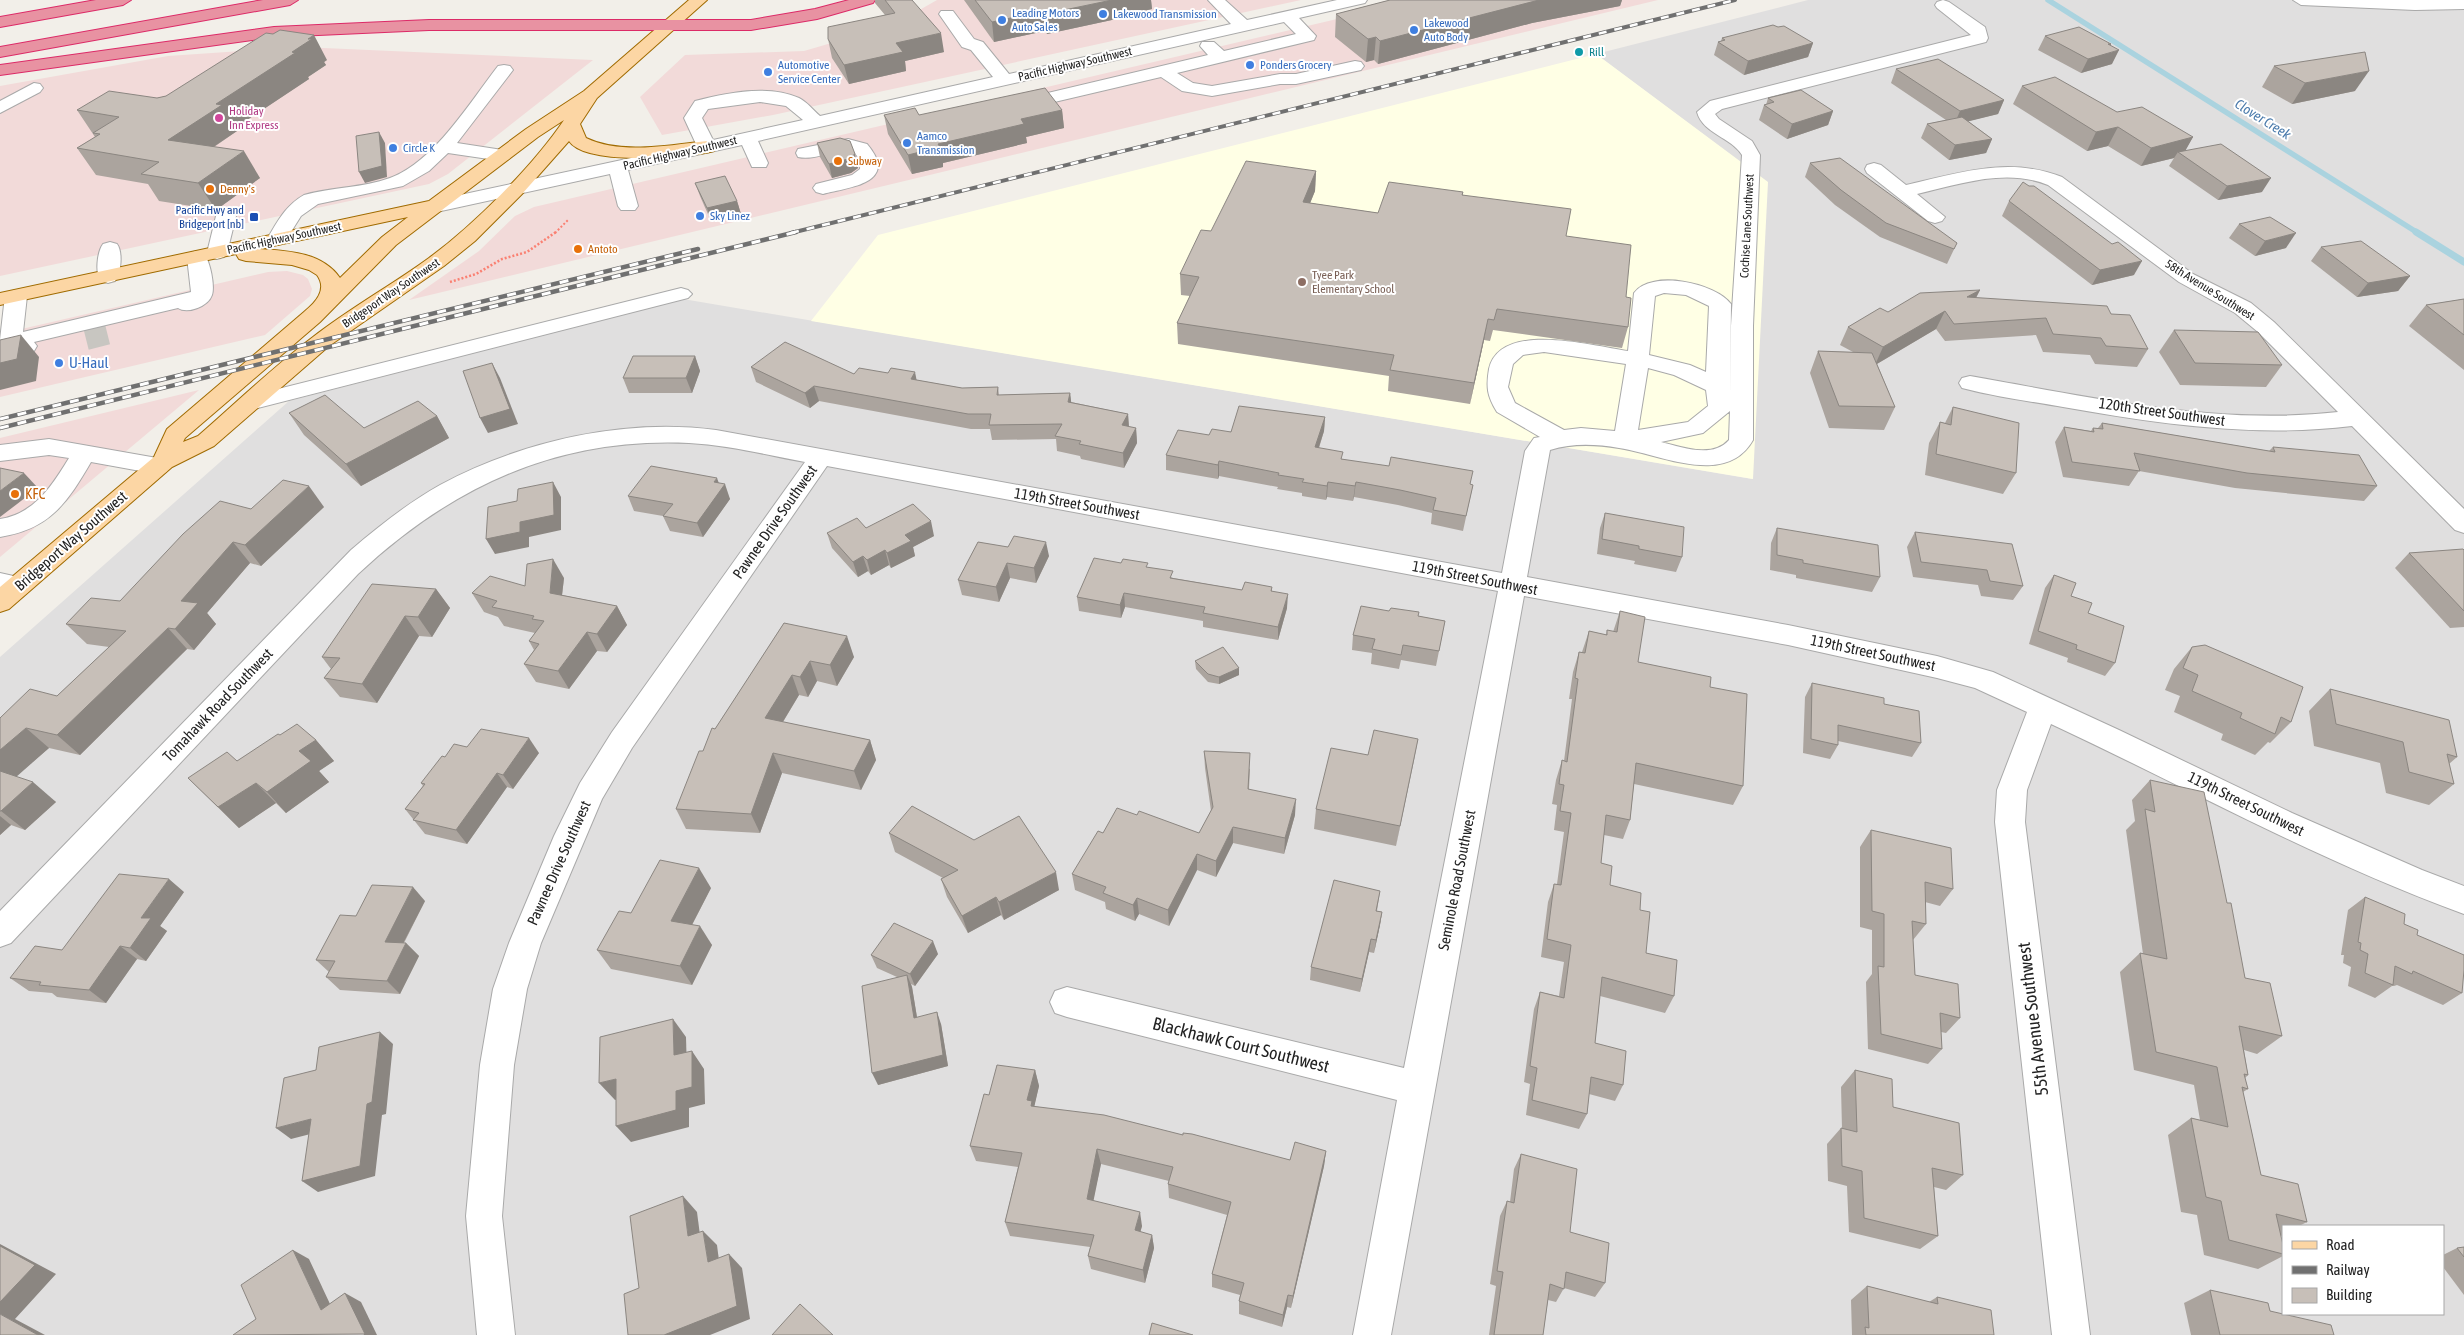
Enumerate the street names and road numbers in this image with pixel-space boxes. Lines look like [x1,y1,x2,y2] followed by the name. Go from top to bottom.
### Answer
[1017,44,1134,84] street label: Pacific Highway Southwest
[622,133,739,173] street label: Pacific Highway Southwest
[1737,173,1757,279] street label: Cochise Lane Southwest
[226,219,343,257] street label: Pacific Highway Southwest
[340,255,443,331] street label: Bridgeport Way Southwest
[2163,257,2258,324] street label: 58th Avenue Southwest
[2098,394,2226,429] street label: 120th Street Southwest
[729,462,820,582] street label: Pawnee Drive Southwest
[1013,484,1141,523] street label: 119th Street Southwest
[11,487,130,594] street label: Bridgeport Way Southwest
[1411,557,1539,598] street label: 119th Street Southwest
[1809,631,1937,674] street label: 119th Street Southwest
[159,645,276,765] street label: Tomahawk Road Southwest
[2185,768,2307,839] street label: 119th Street Southwest
[523,798,594,928] street label: Pawnee Drive Southwest
[1435,808,1478,951] street label: Seminole Road Southwest
[2013,941,2052,1097] street label: 55th Avenue Southwest
[1151,1012,1332,1077] street label: Blackhawk Court Southwest

